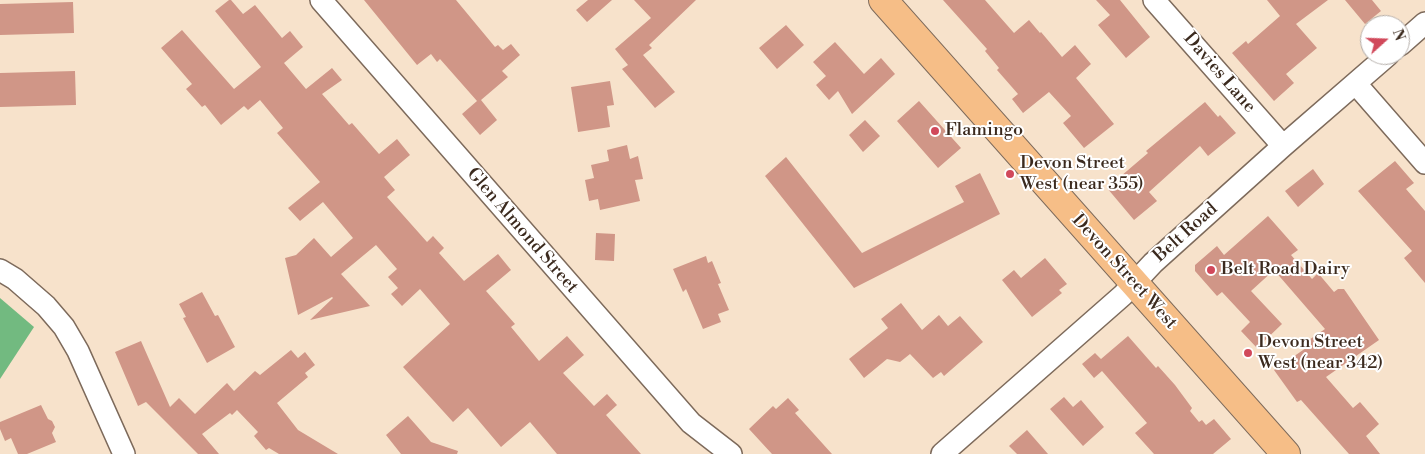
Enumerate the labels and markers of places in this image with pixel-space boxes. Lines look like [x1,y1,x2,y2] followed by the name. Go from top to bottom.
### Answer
[945,120,1023,142] place label: Flamingo
[929,125,941,137] marker: Flamingo
[1020,153,1144,195] place label: Devon Street West (near 355)
[1004,168,1016,180] marker: Devon Street West (near 355)
[1221,259,1350,281] place label: Belt Road Dairy
[1205,264,1217,276] marker: Belt Road Dairy
[1258,332,1383,374] place label: Devon Street West (near 342)
[1242,347,1254,359] marker: Devon Street West (near 342)

